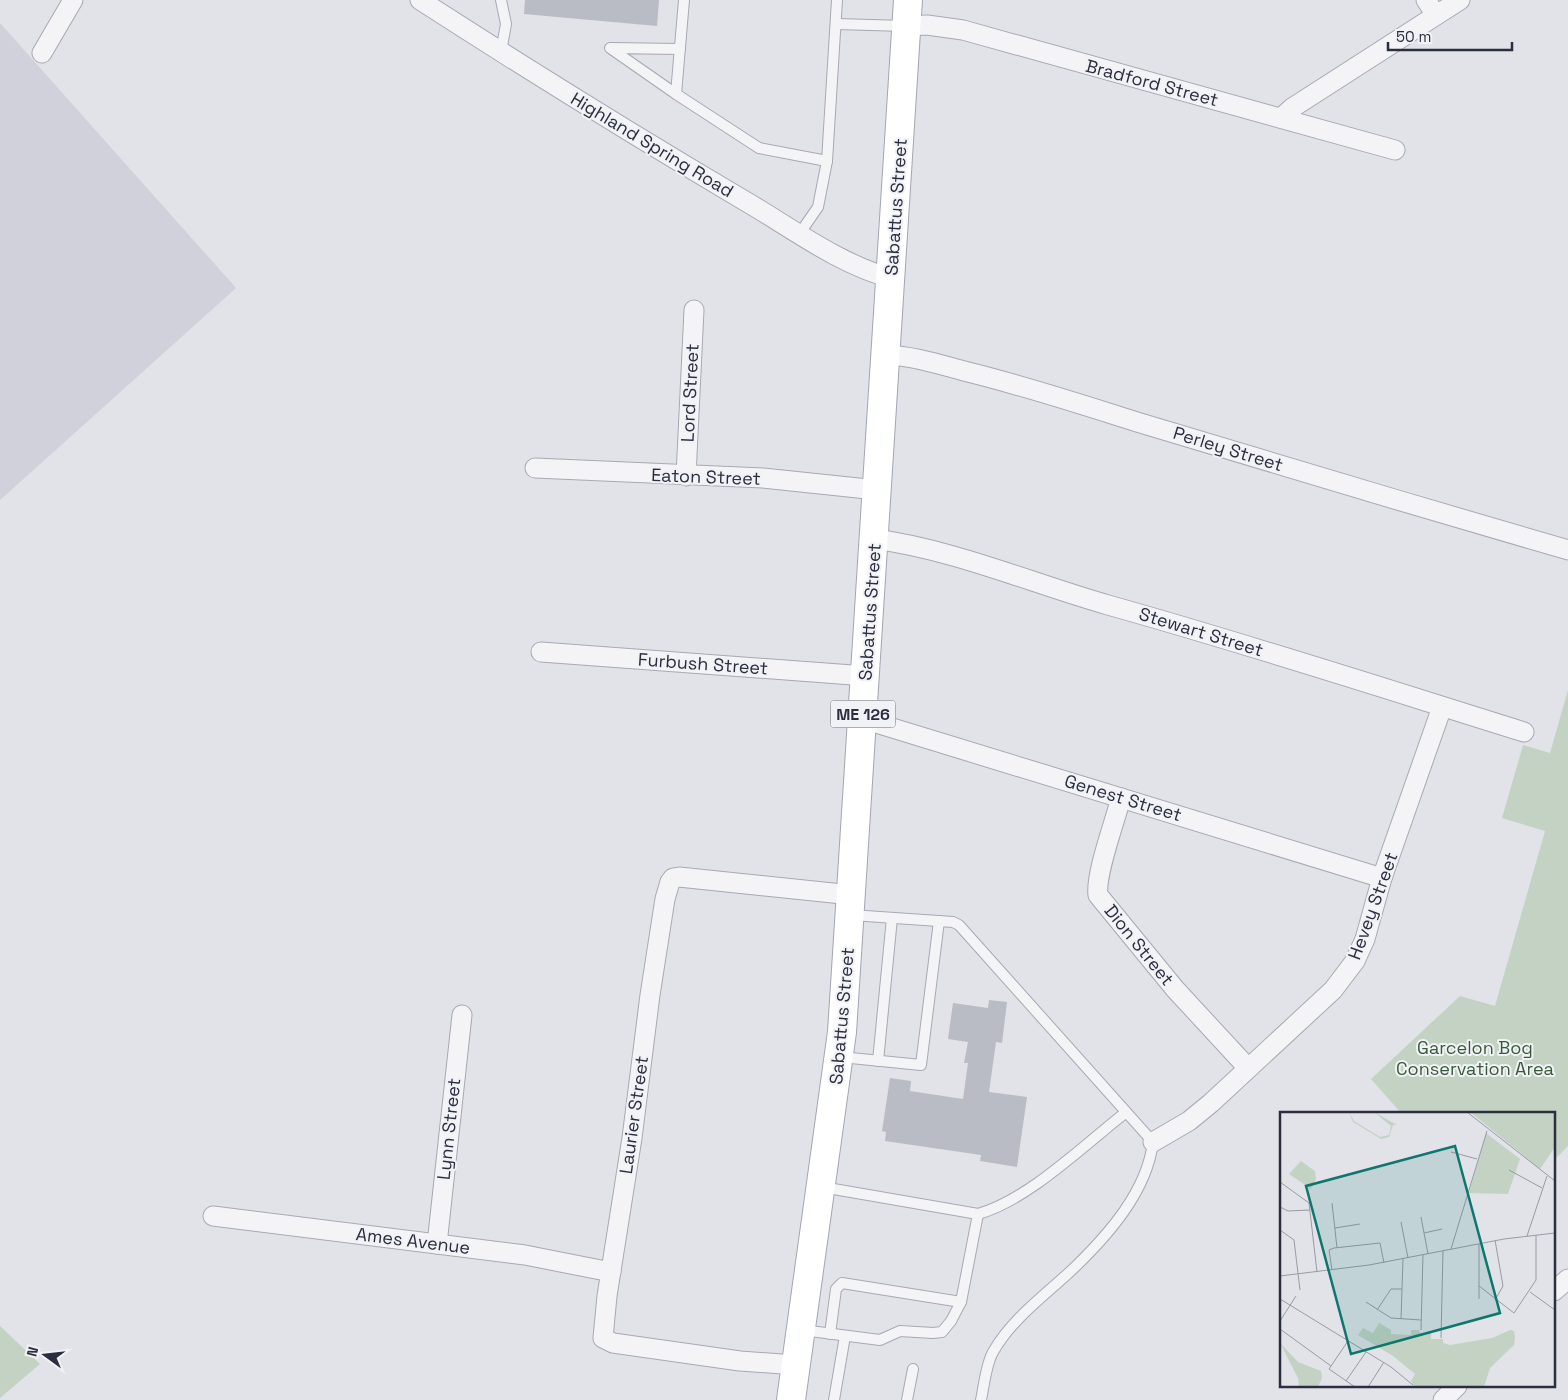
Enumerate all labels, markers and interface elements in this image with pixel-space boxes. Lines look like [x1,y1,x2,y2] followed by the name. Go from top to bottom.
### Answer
[1388,20,1512,52] scale bar
[1396,27,1431,46] text: 50 m
[1083,54,1221,111] street label: Bradford Street
[567,87,738,202] street label: Highland Spring Road
[879,138,912,276] street label: Sabattus Street
[675,343,704,443] street label: Lord Street
[1170,421,1286,476] street label: Perley Street
[651,463,761,490] street label: Eaton Street
[853,543,886,681] street label: Sabattus Street
[1136,602,1266,661] street label: Stewart Street
[637,647,769,680] street label: Furbush Street
[830,701,896,728] road number: ME 126
[1062,769,1185,826] street label: Genest Street
[1342,849,1403,963] street label: Hevey Street
[1100,899,1179,990] street label: Dion Street
[824,946,859,1085] street label: Sabattus Street
[1396,1036,1554,1080] park label: Garcelon Bog Conservation Area
[614,1054,653,1176] street label: Laurier Street
[432,1077,465,1181] street label: Lynn Street
[1280,1112,1556,1388] inset map
[355,1222,471,1259] street label: Ames Avenue
[20,1330,70,1380] north arrow
[23,1345,42,1359] text: N

